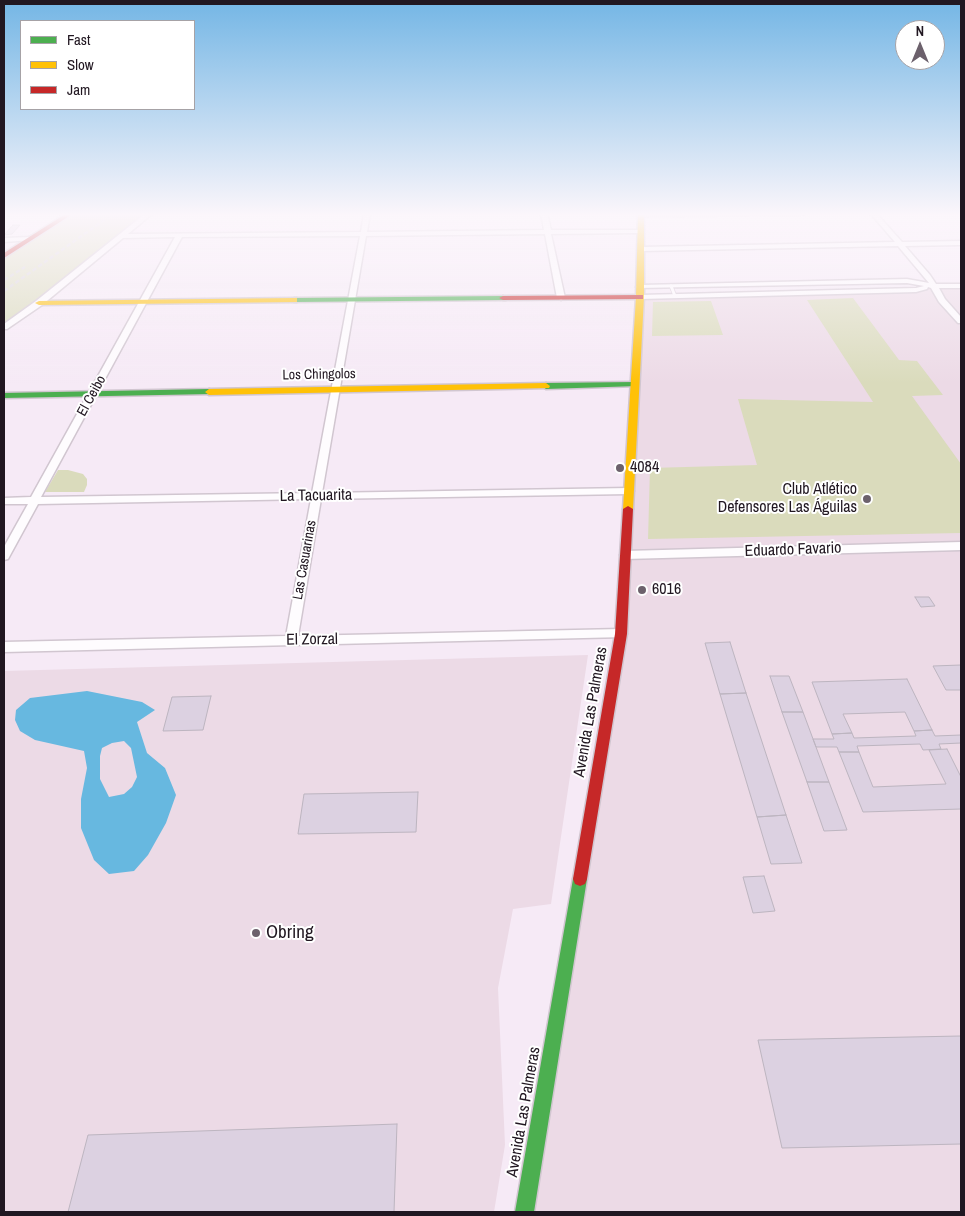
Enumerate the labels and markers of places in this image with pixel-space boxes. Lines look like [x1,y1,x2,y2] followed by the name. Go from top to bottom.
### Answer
[630,458,659,478] place label: 4084
[614,462,626,474] marker: 4084
[718,480,857,518] place label: Club Atlético Defensores Las Águilas
[861,493,873,505] marker: Club Atlético Defensores Las Águilas
[652,580,681,600] place label: 6016
[636,584,648,596] marker: 6016
[266,922,314,944] place label: Obring
[250,927,262,939] marker: Obring

